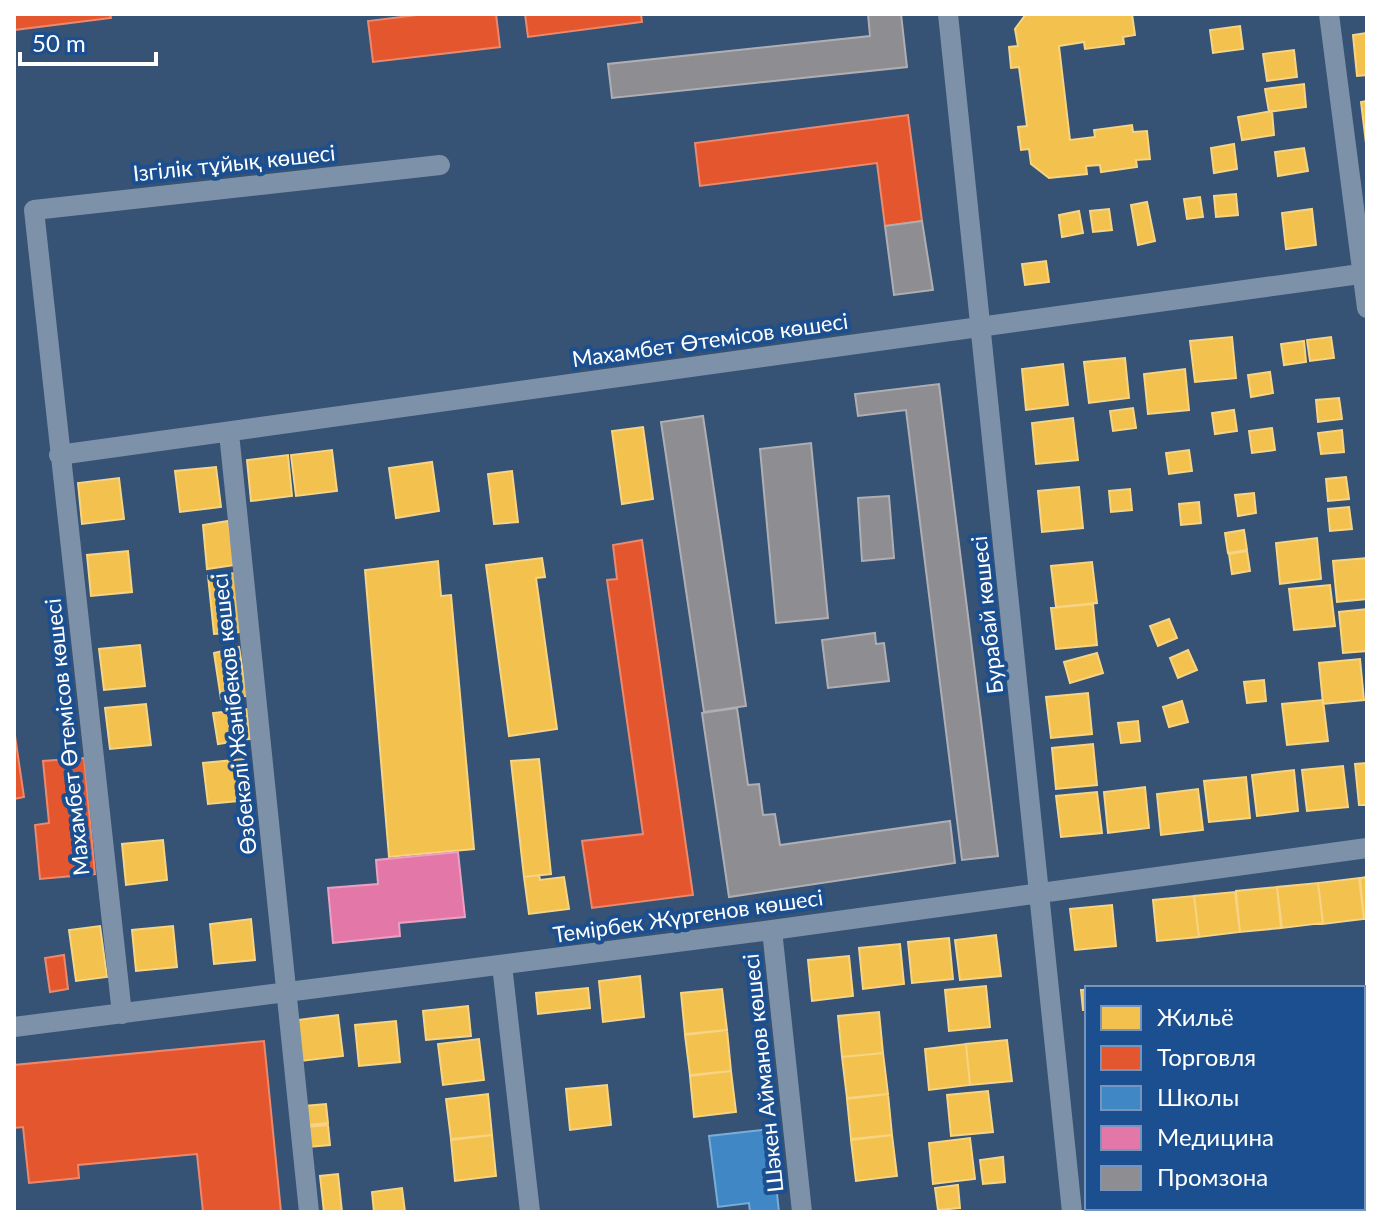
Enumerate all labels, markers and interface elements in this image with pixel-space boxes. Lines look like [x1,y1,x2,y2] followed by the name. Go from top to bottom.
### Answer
[20,16,156,66] scale bar
[32,28,86,57] text: 50 m
[131,138,337,187] street label: Ізгілік тұйық көшесі
[570,307,850,372] street label: Махамбет Өтемісов көшесі
[965,535,1008,695] street label: Бурабай көшесі
[205,572,262,856] street label: Өзбекәлі Жәнібеков көшесі
[39,597,94,877] street label: Махамбет Өтемісов көшесі
[551,883,825,948] street label: Темірбек Жүргенов көшесі
[737,952,788,1194] street label: Шәкен Айманов көшесі
[1085,986,1365,1210] legend
[1157,1002,1234,1031] text: Жильё
[1157,1042,1256,1071] text: Торговля
[1157,1082,1239,1111] text: Школы
[1157,1122,1274,1151] text: Медицина
[1157,1162,1268,1191] text: Промзона

